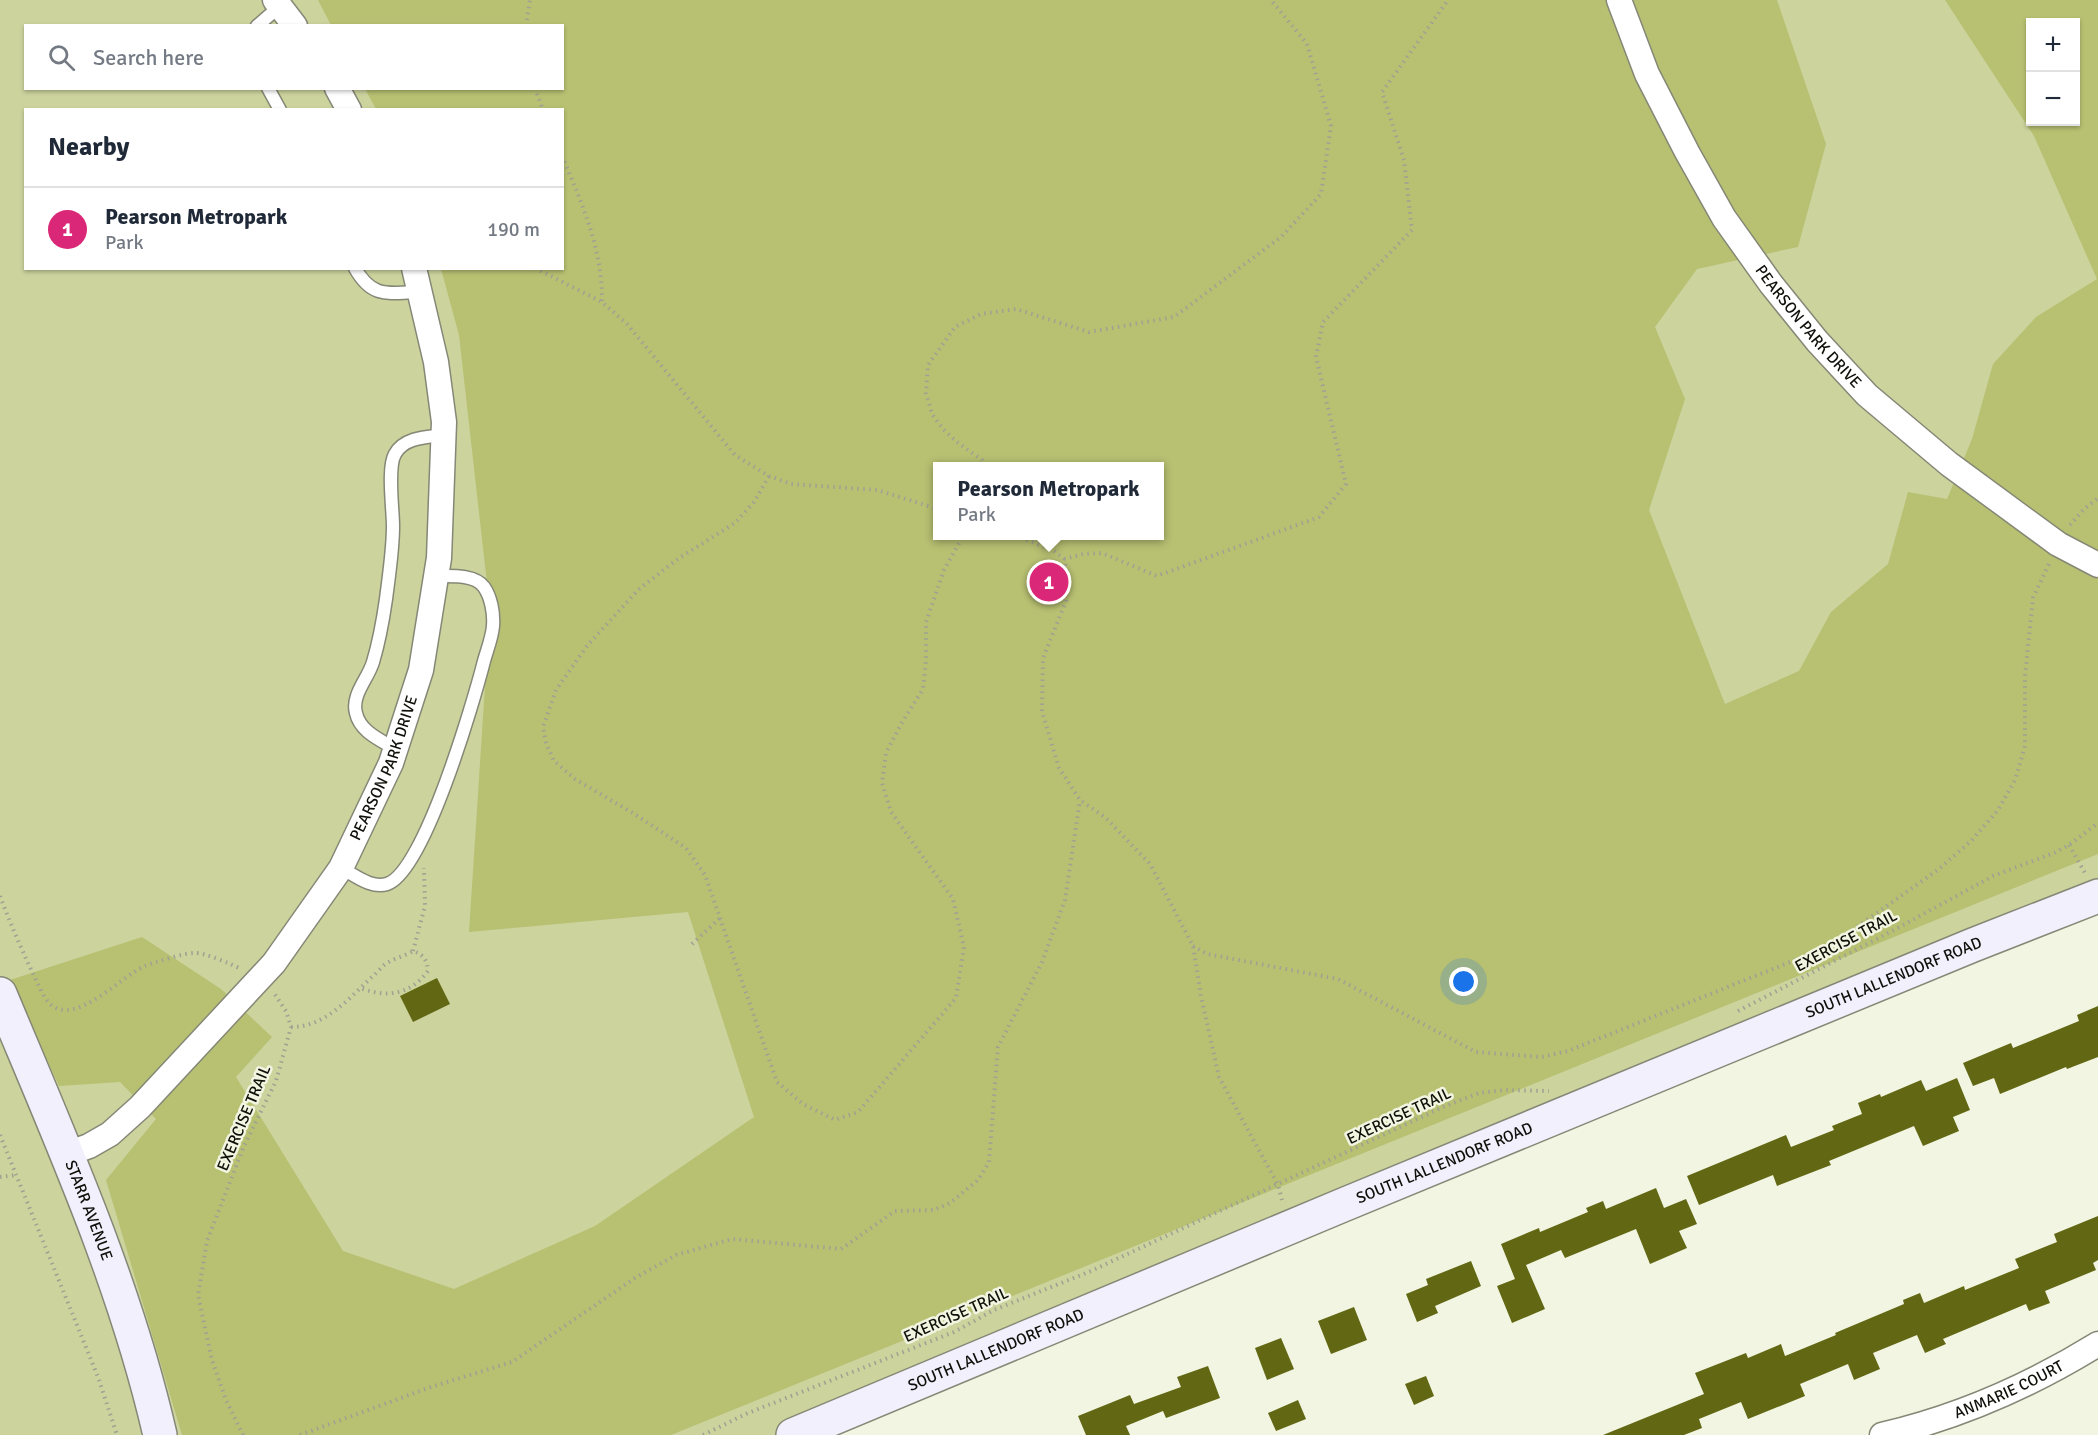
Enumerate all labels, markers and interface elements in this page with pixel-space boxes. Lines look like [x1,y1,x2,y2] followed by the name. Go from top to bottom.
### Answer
[2026,18,2080,126] map controls
[2026,18,2080,72] button: +
[24,24,564,90] search box
[45,41,78,74] icon: search
[93,44,204,71] text: Search here
[2026,72,2080,126] button: −
[48,131,129,163] text: Nearby
[105,203,287,230] text: Pearson Metropark
[62,217,73,242] text: 1
[487,217,540,242] text: 190 m
[105,230,143,255] text: Park
[1751,261,1866,392] street label: PEARSON PARK DRIVE
[933,462,1164,540] popup
[957,475,1140,502] text: Pearson Metropark
[957,502,996,527] text: Park
[1030,560,1068,604] pin: 1
[346,693,422,844] street label: PEARSON PARK DRIVE
[1791,906,1901,976] street label: EXERCISE TRAIL
[1803,932,1985,1023] street label: SOUTH LALLENDORF ROAD
[1449,967,1478,996] your location
[213,1062,275,1174] street label: EXERCISE TRAIL
[1344,1083,1454,1149] street label: EXERCISE TRAIL
[1353,1118,1536,1208] street label: SOUTH LALLENDORF ROAD
[60,1157,117,1263] street label: STARR AVENUE
[900,1283,1012,1347] street label: EXERCISE TRAIL
[905,1304,1087,1396] street label: SOUTH LALLENDORF ROAD
[1951,1356,2067,1423] street label: ANMARIE COURT

